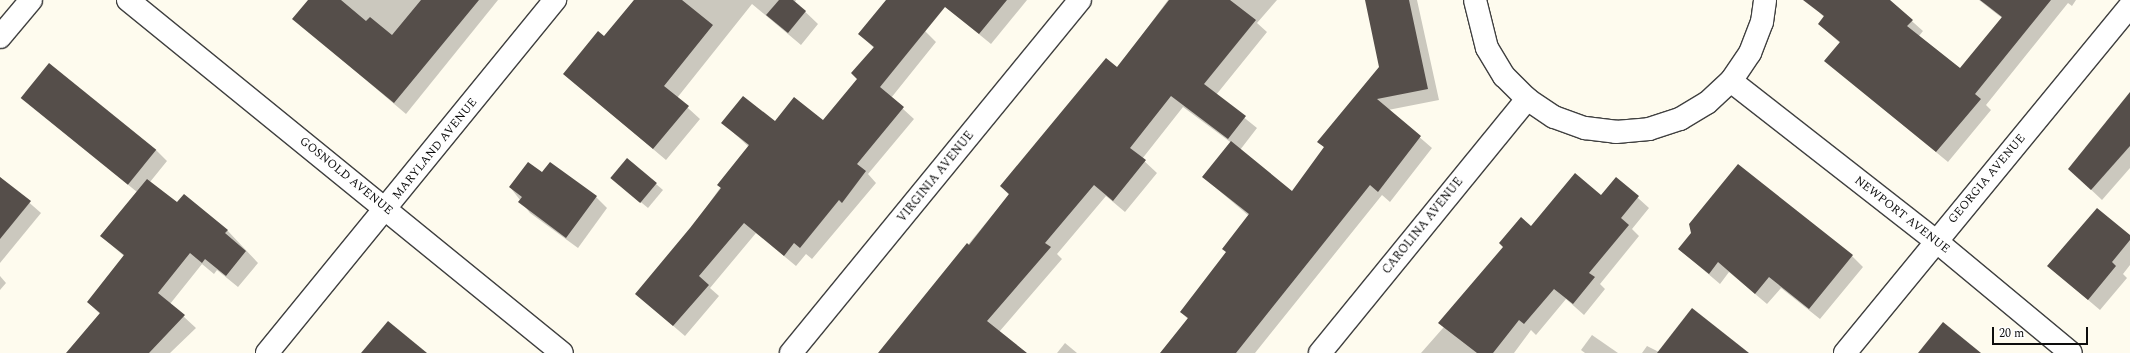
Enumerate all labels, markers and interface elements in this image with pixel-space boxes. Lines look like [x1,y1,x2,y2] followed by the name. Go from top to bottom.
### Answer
[390,95,480,203] street label: MARYLAND AVENUE
[895,128,977,226] street label: VIRGINIA AVENUE
[1945,131,2029,227] street label: GEORGIA AVENUE
[296,134,396,218] street label: GOSNOLD AVENUE
[1851,173,1953,257] street label: NEWPORT AVENUE
[1380,175,1466,277] street label: CAROLINA AVENUE
[1994,319,2090,345] scale bar
[1999,324,2024,343] text: 20 m

